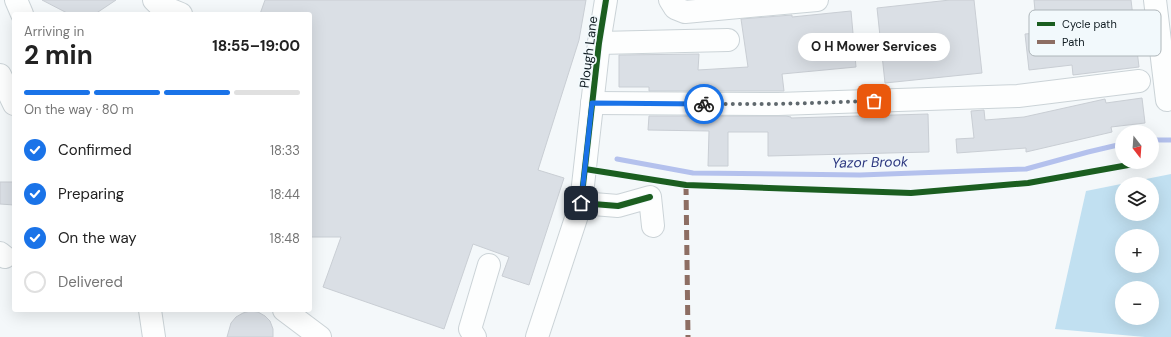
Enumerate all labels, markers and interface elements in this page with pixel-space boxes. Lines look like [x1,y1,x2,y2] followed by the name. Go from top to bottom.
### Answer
[1029,10,1161,56] legend
[576,15,601,89] street label: Plough Lane
[1062,17,1117,31] text: Cycle path
[24,23,84,40] text: Arriving in
[798,33,950,61] callout: O H Mower Services
[1062,35,1085,49] text: Path
[212,36,300,56] text: 18:55–19:00
[24,38,93,72] text: 2 min
[811,38,937,55] text: O H Mower Services
[684,84,724,124] courier
[857,84,891,118] pin
[863,90,885,112] icon: bag
[693,93,715,115] icon: bike
[24,101,134,118] text: On the way · 80 m
[1115,125,1159,169] north arrow
[1115,125,1159,325] map controls
[24,139,46,161] icon: check
[58,140,132,160] text: Confirmed
[270,142,300,159] text: 18:33
[832,152,909,172] water label: Yazor Brook
[1115,177,1159,221] button: layers
[24,183,46,205] icon: check
[58,184,124,204] text: Preparing
[270,186,300,203] text: 18:44
[564,186,598,220] pin
[570,192,592,214] icon: home
[24,227,46,249] icon: check
[58,228,137,248] text: On the way
[1115,229,1159,273] button: +
[270,230,300,247] text: 18:48
[58,272,123,292] text: Delivered
[1115,281,1159,325] button: −

